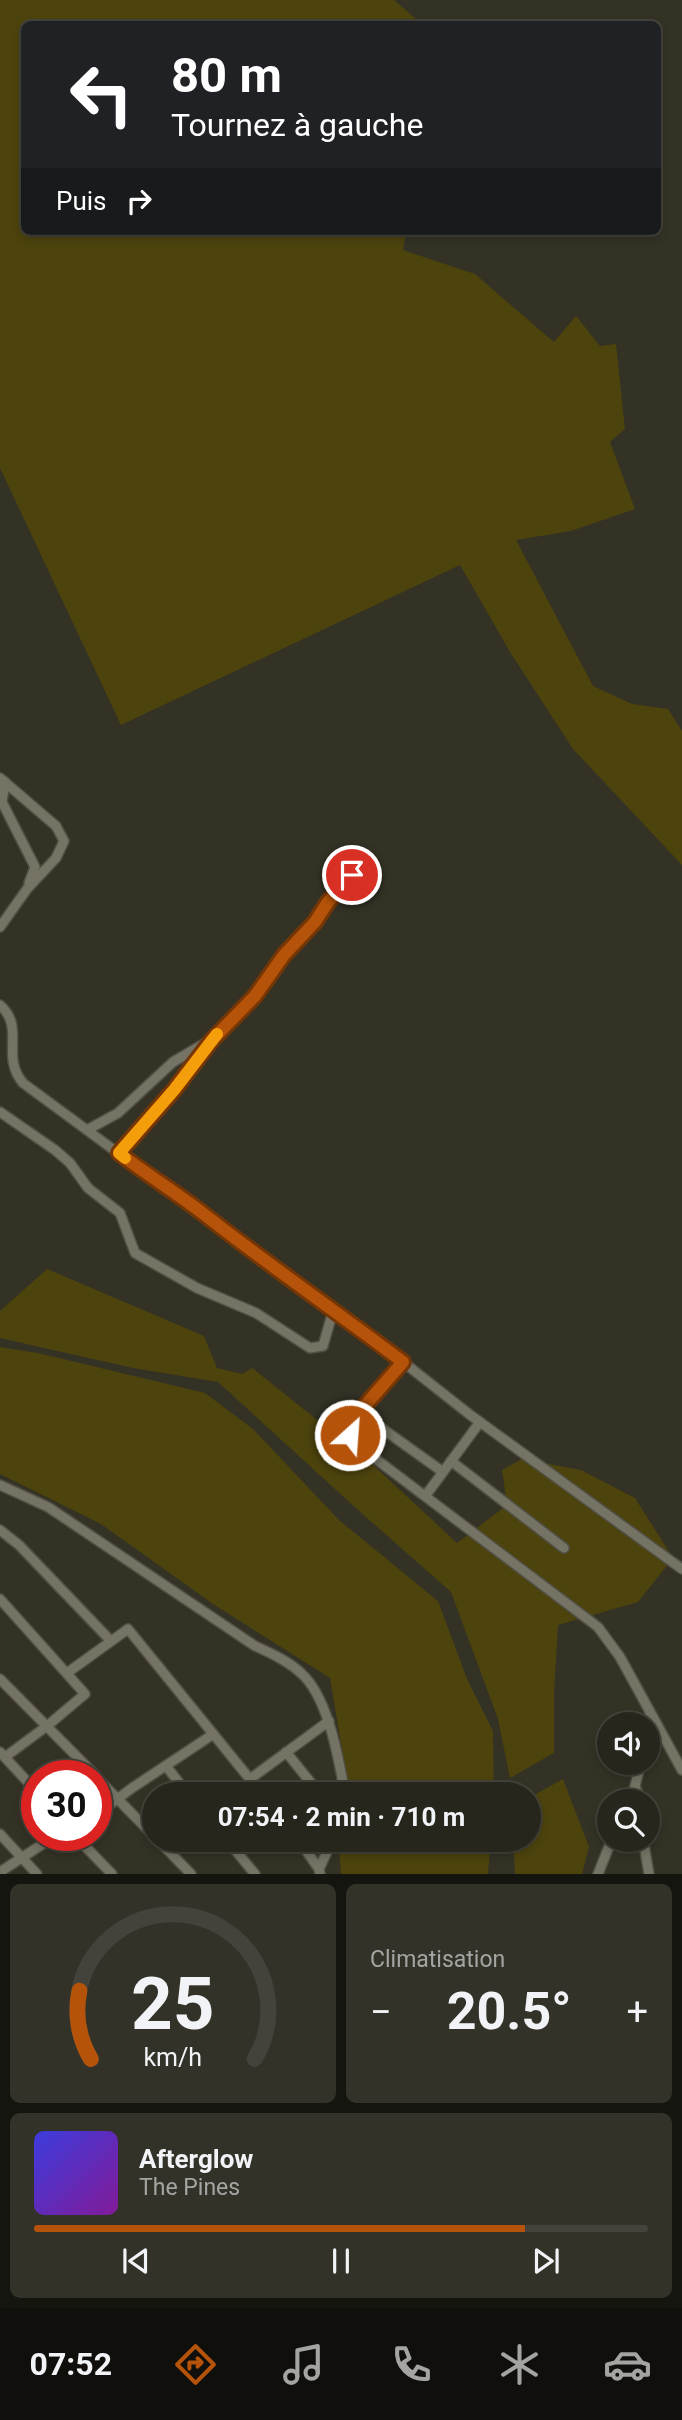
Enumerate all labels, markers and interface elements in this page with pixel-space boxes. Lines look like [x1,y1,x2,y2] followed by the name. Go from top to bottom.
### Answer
[171,47,282,104] text: 80 m
[56,49,147,140] icon: left
[171,106,423,144] text: Tournez à gauche
[120,182,158,220] icon: right
[56,186,106,216] text: Puis
[322,845,382,905] pin
[333,856,371,894] icon: arrive
[313,1398,387,1472] position arrow
[597,1712,660,1852] map controls
[597,1712,660,1775] button: sound
[21,1760,112,1851] speed limit sign: 30
[597,1789,660,1852] button: search
[218,1802,465,1832] text: 07:54 · 2 min · 710 m
[370,1946,505,1973] text: Climatisation
[131,1962,215,2048] text: 25
[447,1981,572,2042] text: 20.5°
[370,1990,392,2034] text: −
[626,1990,648,2034] text: +
[144,2043,202,2072] text: km/h
[139,2144,253,2174] text: Afterglow
[139,2174,240,2201] text: The Pines
[117,2242,155,2280] icon: previous
[322,2242,360,2280] icon: pause
[527,2242,565,2280] icon: next
[171,2340,220,2389] icon: directions
[279,2340,328,2389] icon: music
[387,2340,436,2389] icon: phone
[495,2340,544,2389] icon: climate
[603,2340,652,2389] icon: car
[30,2345,112,2383] text: 07:52

